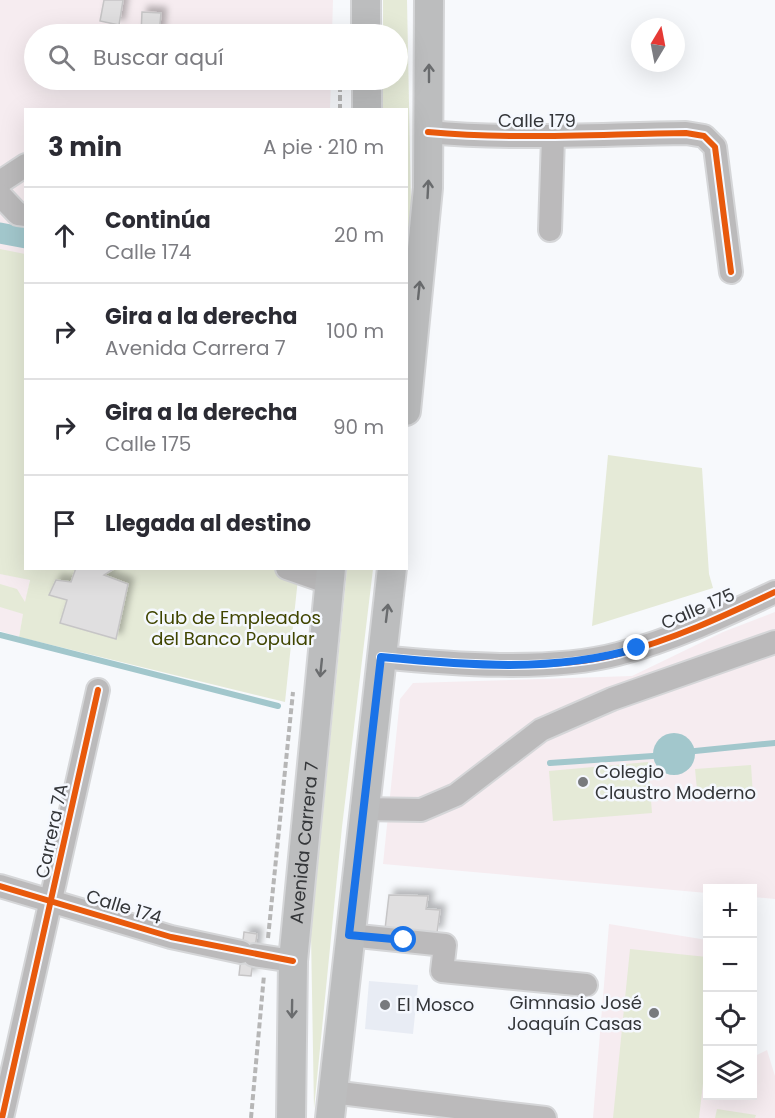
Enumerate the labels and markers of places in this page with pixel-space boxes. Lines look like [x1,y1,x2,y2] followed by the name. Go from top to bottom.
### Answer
[595,759,756,805] place label: Colegio Claustro Moderno
[576,775,590,789] marker: Colegio Claustro Moderno
[507,990,642,1036] place label: Gimnasio José Joaquín Casas
[397,992,474,1017] place label: El Mosco
[378,998,392,1012] marker: El Mosco
[647,1006,661,1020] marker: Gimnasio José Joaquín Casas

